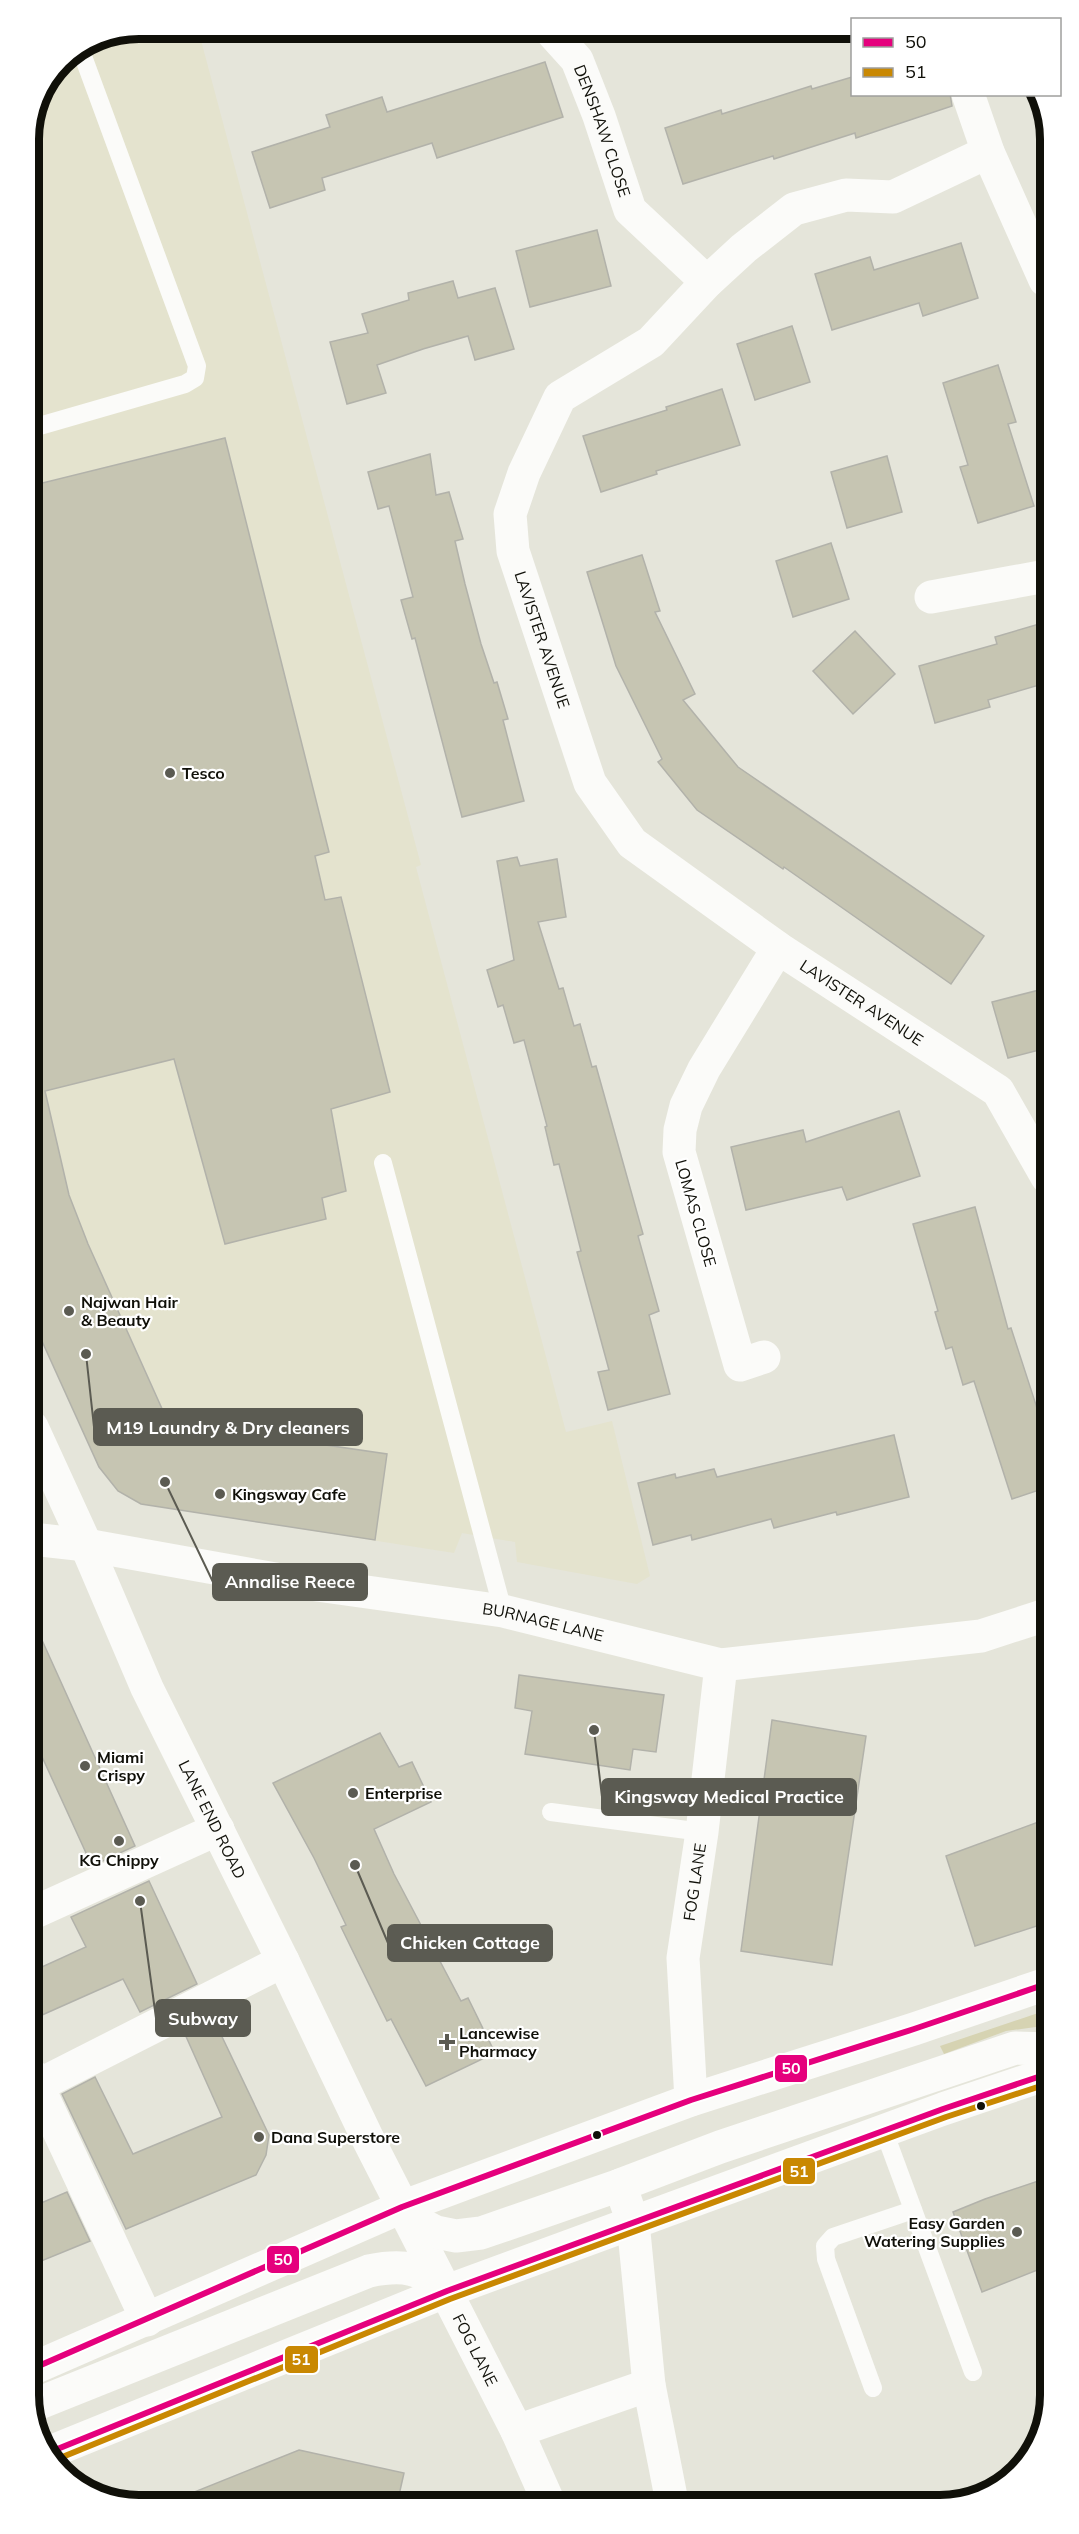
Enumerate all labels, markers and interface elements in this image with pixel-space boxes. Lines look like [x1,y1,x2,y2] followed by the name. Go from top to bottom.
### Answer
[851,18,1061,96] legend
[905,30,927,53] text: 50
[905,60,927,83] text: 51
[570,62,635,200] street label: DENSHAW CLOSE
[510,568,574,711] street label: LAVISTER AVENUE
[182,763,225,783] place label: Tesco
[163,766,177,780] marker: Tesco
[796,955,927,1050] street label: LAVISTER AVENUE
[671,1157,721,1269] street label: LOMAS CLOSE
[81,1292,179,1330] place label: Najwan Hair & Beauty
[62,1304,76,1318] marker: Najwan Hair & Beauty
[94,1409,362,1445] callout: M19 Laundry & Dry cleaners
[106,1416,350,1439] text: M19 Laundry & Dry cleaners
[232,1484,346,1504] place label: Kingsway Cafe
[213,1487,227,1501] marker: Kingsway Cafe
[213,1564,367,1600] callout: Annalise Reece
[225,1570,355,1593] text: Annalise Reece
[481,1598,606,1646] street label: BURNAGE LANE
[97,1747,145,1785] place label: Miami Crispy
[174,1757,250,1882] street label: LANE END ROAD
[78,1759,92,1773] marker: Miami Crispy
[602,1779,856,1815] callout: Kingsway Medical Practice
[365,1783,443,1803] place label: Enterprise
[614,1785,844,1808] text: Kingsway Medical Practice
[346,1786,360,1800] marker: Enterprise
[112,1834,126,1848] marker: KG Chippy
[679,1842,710,1922] street label: FOG LANE
[79,1850,159,1870] place label: KG Chippy
[388,1925,552,1961] callout: Chicken Cottage
[400,1931,540,1954] text: Chicken Cottage
[156,2000,250,2036] callout: Subway
[168,2007,238,2030] text: Subway
[459,2023,539,2061] place label: Lancewise Pharmacy
[440,2035,454,2049] marker: Lancewise Pharmacy
[774,2054,808,2083] line badge: 50
[781,2058,801,2078] text: 50
[975,2100,987,2112] unlabelled marker
[271,2127,400,2147] place label: Dana Superstore
[591,2129,603,2141] unlabelled marker
[252,2130,266,2144] marker: Dana Superstore
[782,2157,816,2185] line badge: 51
[789,2161,809,2181] text: 51
[864,2213,1005,2251] place label: Easy Garden Watering Supplies
[1010,2225,1024,2239] marker: Easy Garden Watering Supplies
[266,2245,300,2274] line badge: 50
[273,2249,293,2269] text: 50
[449,2310,502,2389] street label: FOG LANE
[284,2345,319,2374] line badge: 51
[291,2349,311,2369] text: 51

